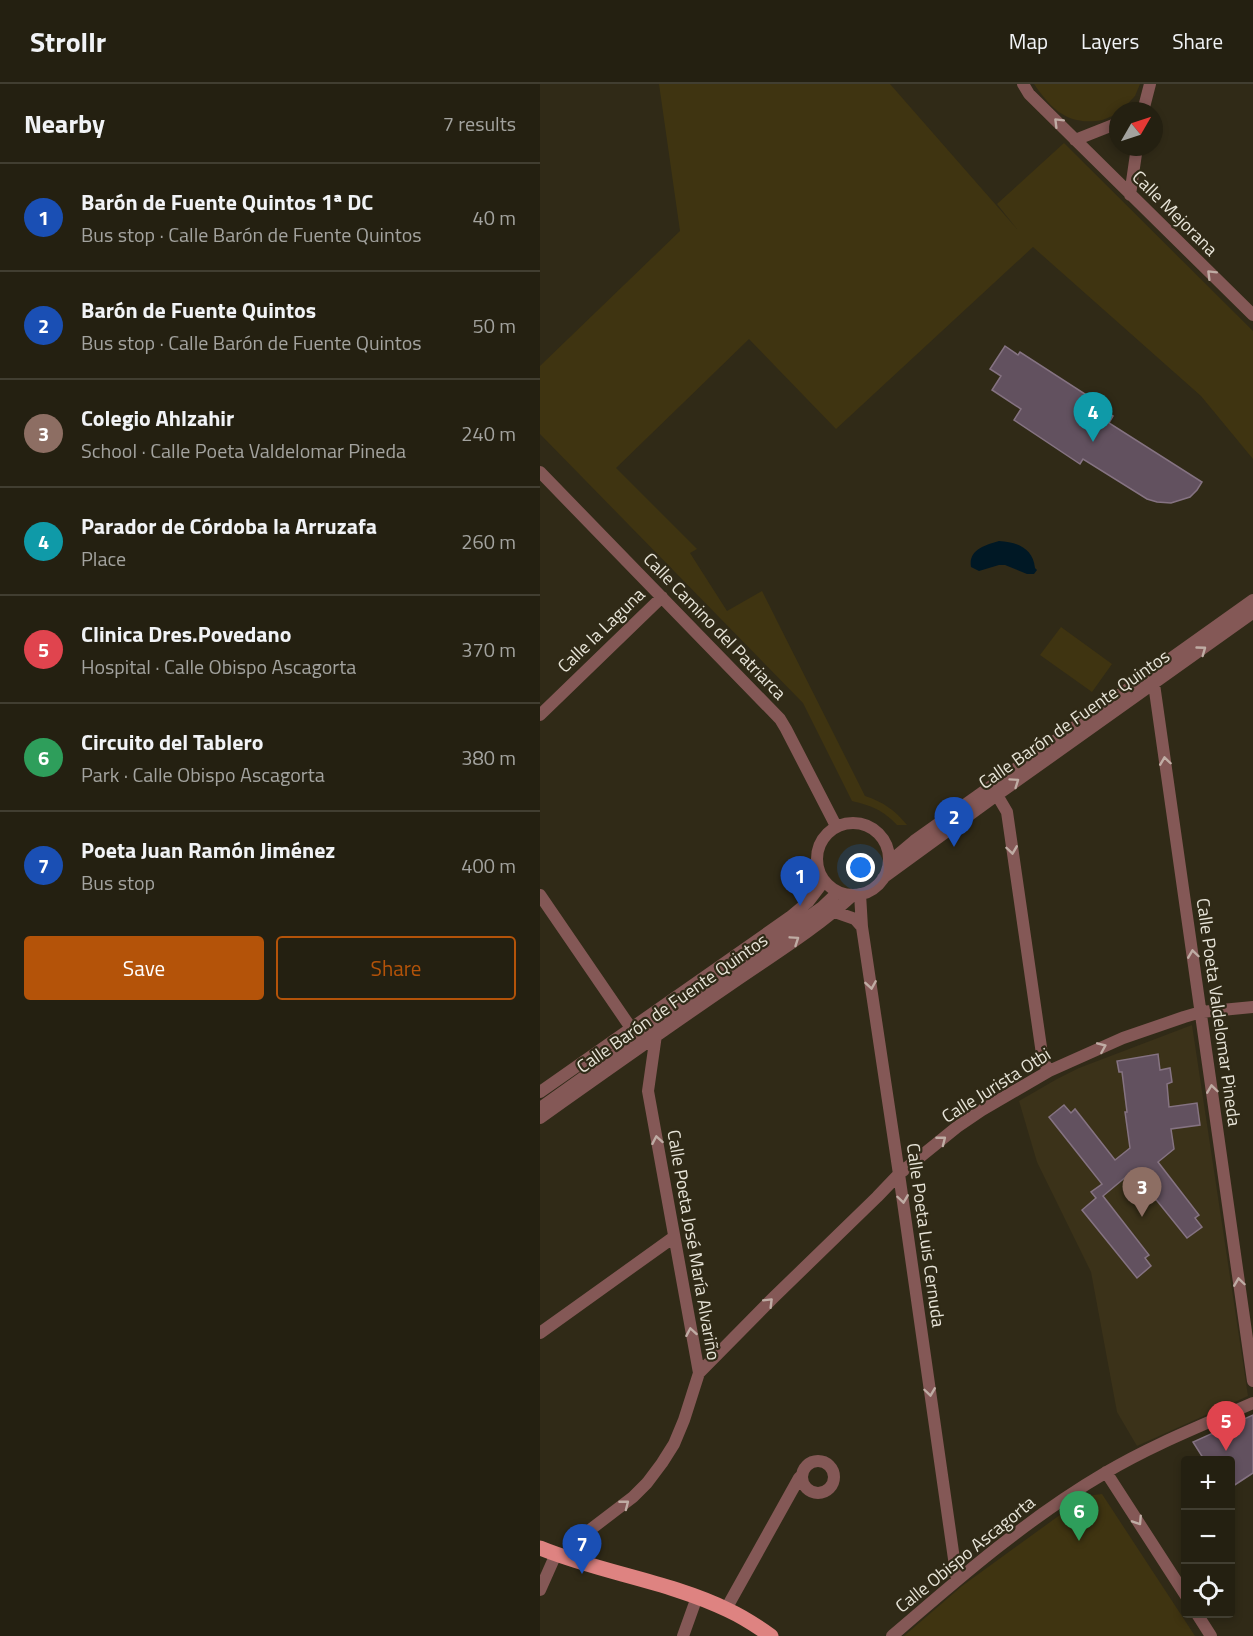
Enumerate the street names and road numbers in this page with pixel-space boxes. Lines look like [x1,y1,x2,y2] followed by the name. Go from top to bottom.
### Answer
[1126,164,1224,262] street label: Calle Mejorana
[637,546,793,706] street label: Calle Camino del Patriarca
[551,581,651,679] street label: Calle la Laguna
[973,643,1175,795] street label: Calle Barón de Fuente Quintos
[1190,896,1248,1128] street label: Calle Poeta Valdelomar Pineda
[571,927,773,1079] street label: Calle Barón de Fuente Quintos
[936,1041,1056,1129] street label: Calle Jurista Otbi
[660,1128,728,1362] street label: Calle Poeta José María Alvariño
[900,1141,952,1329] street label: Calle Poeta Luis Cernuda
[889,1489,1041,1619] street label: Calle Obispo Ascagorta

